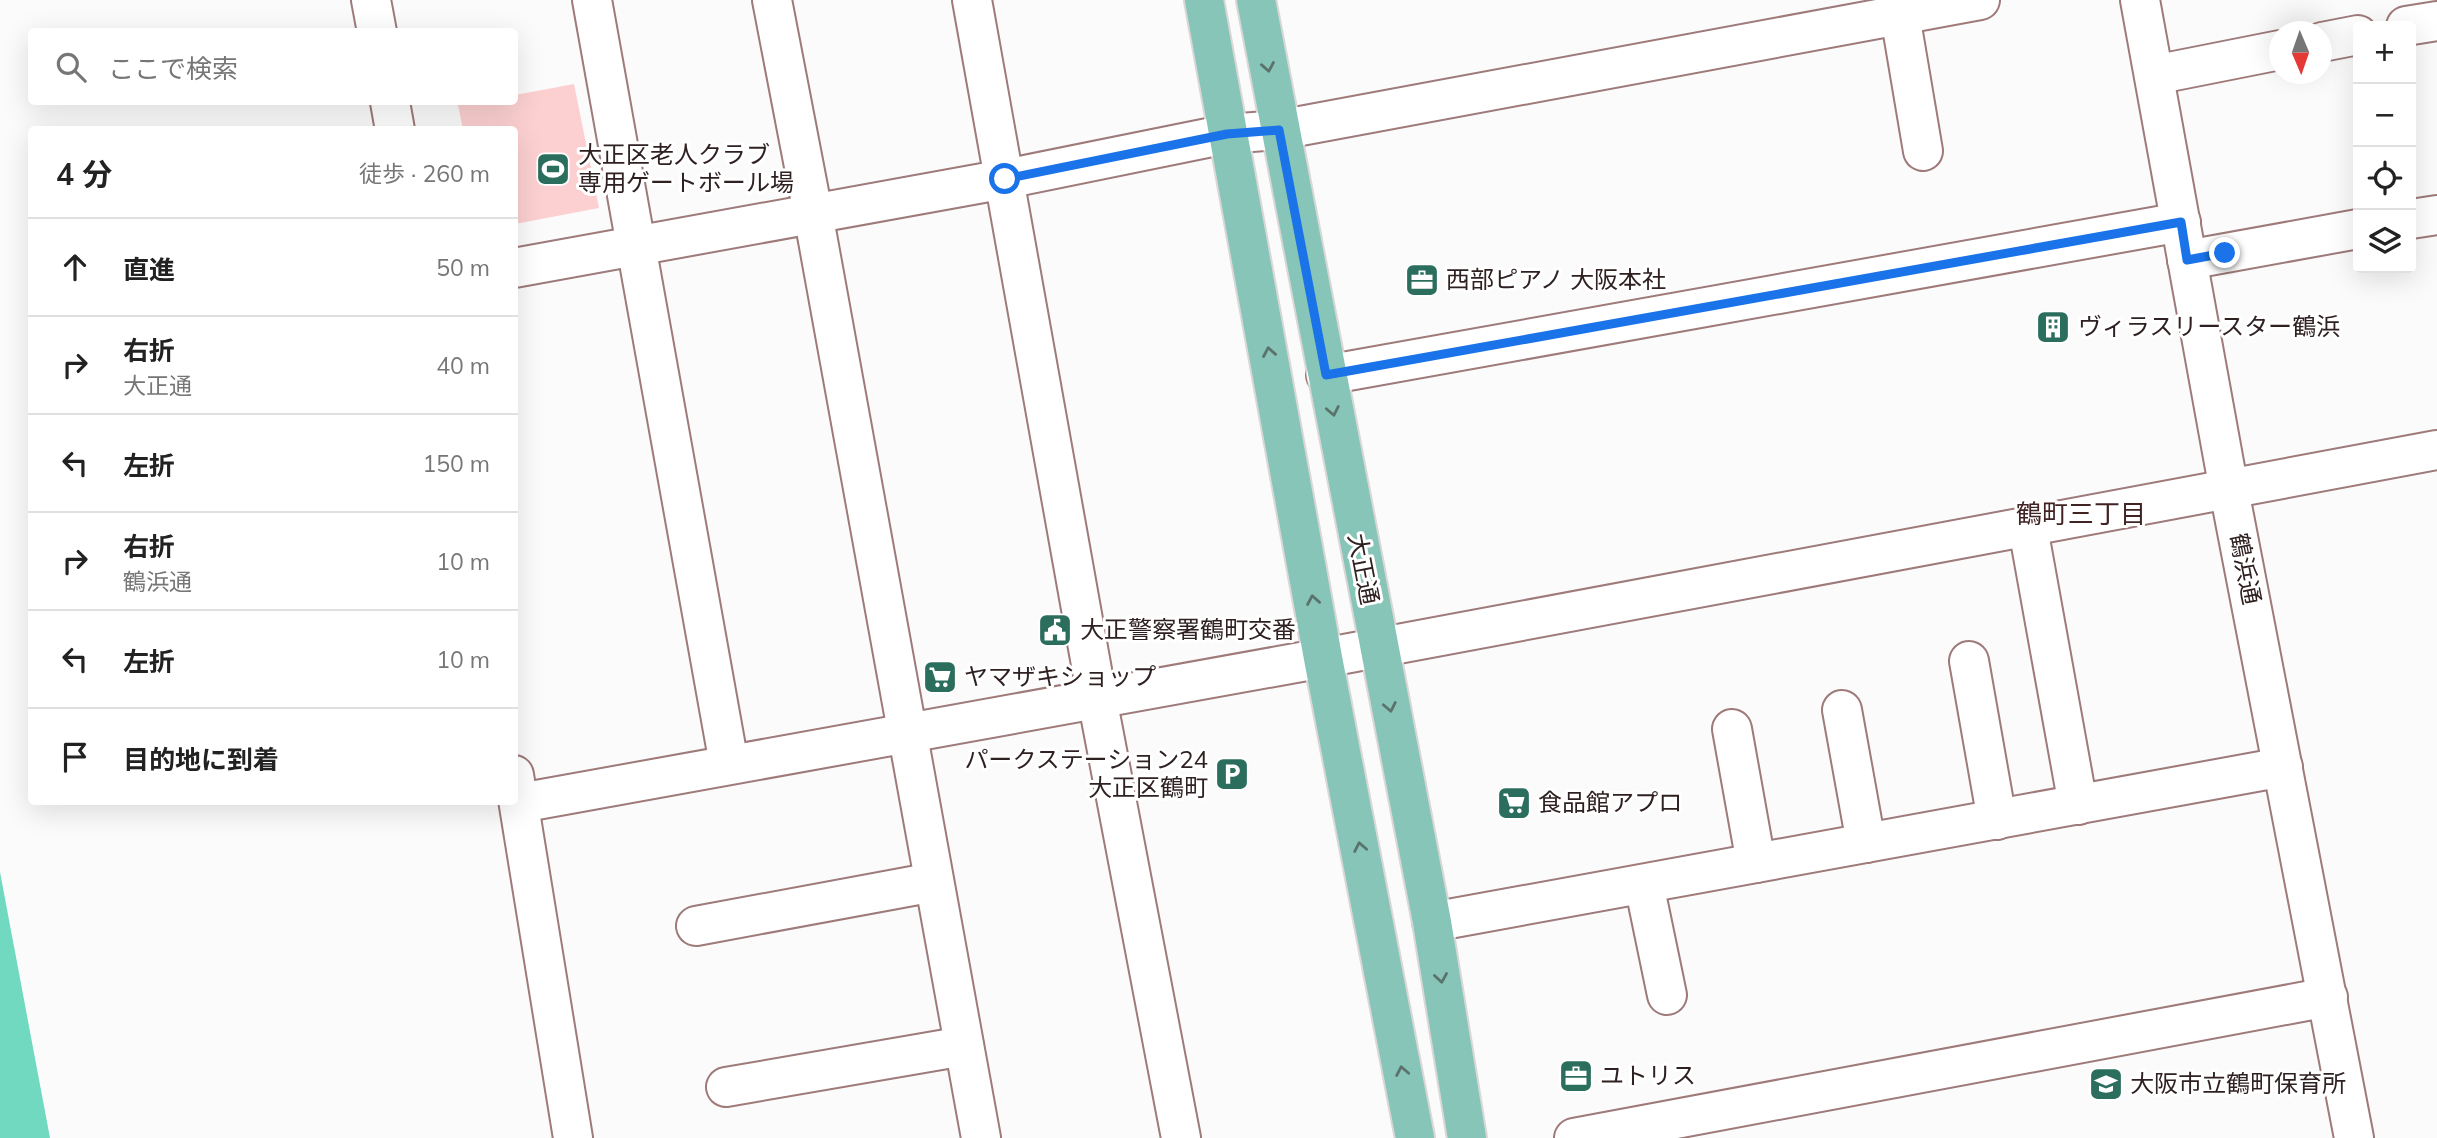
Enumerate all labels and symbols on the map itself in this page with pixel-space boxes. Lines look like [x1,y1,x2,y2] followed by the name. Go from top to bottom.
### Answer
[2269,21,2332,84] north arrow
[1260,61,1275,73] one-way arrow
[578,139,794,197] place label: 大正区老人クラブ 専用ゲートボール場
[534,150,572,188] sports icon: 大正区老人クラブ 専用ゲートボール場
[989,163,1020,194] route start
[2209,237,2240,268] route end
[1403,261,1441,299] office icon: 西部ピアノ 大阪本社
[1446,264,1666,294] place label: 西部ピアノ 大阪本社
[2034,308,2072,346] building icon: ヴィラスリースター鶴浜
[2078,311,2340,341] place label: ヴィラスリースター鶴浜
[1262,346,1277,358] one-way arrow
[1324,405,1339,417] one-way arrow
[2016,497,2146,530] district label: 鶴町三丁目
[1342,531,1386,607] street label: 大正通
[2224,531,2268,607] street label: 鶴浜通
[1306,594,1321,606] one-way arrow
[1036,611,1074,649] public building icon: 大正警察署鶴町交番
[1080,614,1296,644] place label: 大正警察署鶴町交番
[921,658,959,696] supermarket icon: ヤマザキショップ
[964,661,1156,691] place label: ヤマザキショップ
[1382,701,1397,713] one-way arrow
[964,744,1208,802] place label: パークステーション24 大正区鶴町
[1213,755,1251,793] parking icon: パークステーション24 大正区鶴町
[1495,784,1533,822] supermarket icon: 食品館アプロ
[1538,787,1682,817] place label: 食品館アプロ
[1353,841,1368,853] one-way arrow
[1433,972,1448,984] one-way arrow
[1557,1057,1595,1095] office icon: ユトリス
[1600,1060,1696,1090] place label: ユトリス
[1396,1065,1411,1077] one-way arrow
[2087,1065,2125,1103] school or university icon: 大阪市立鶴町保育所
[2130,1068,2346,1098] place label: 大阪市立鶴町保育所

